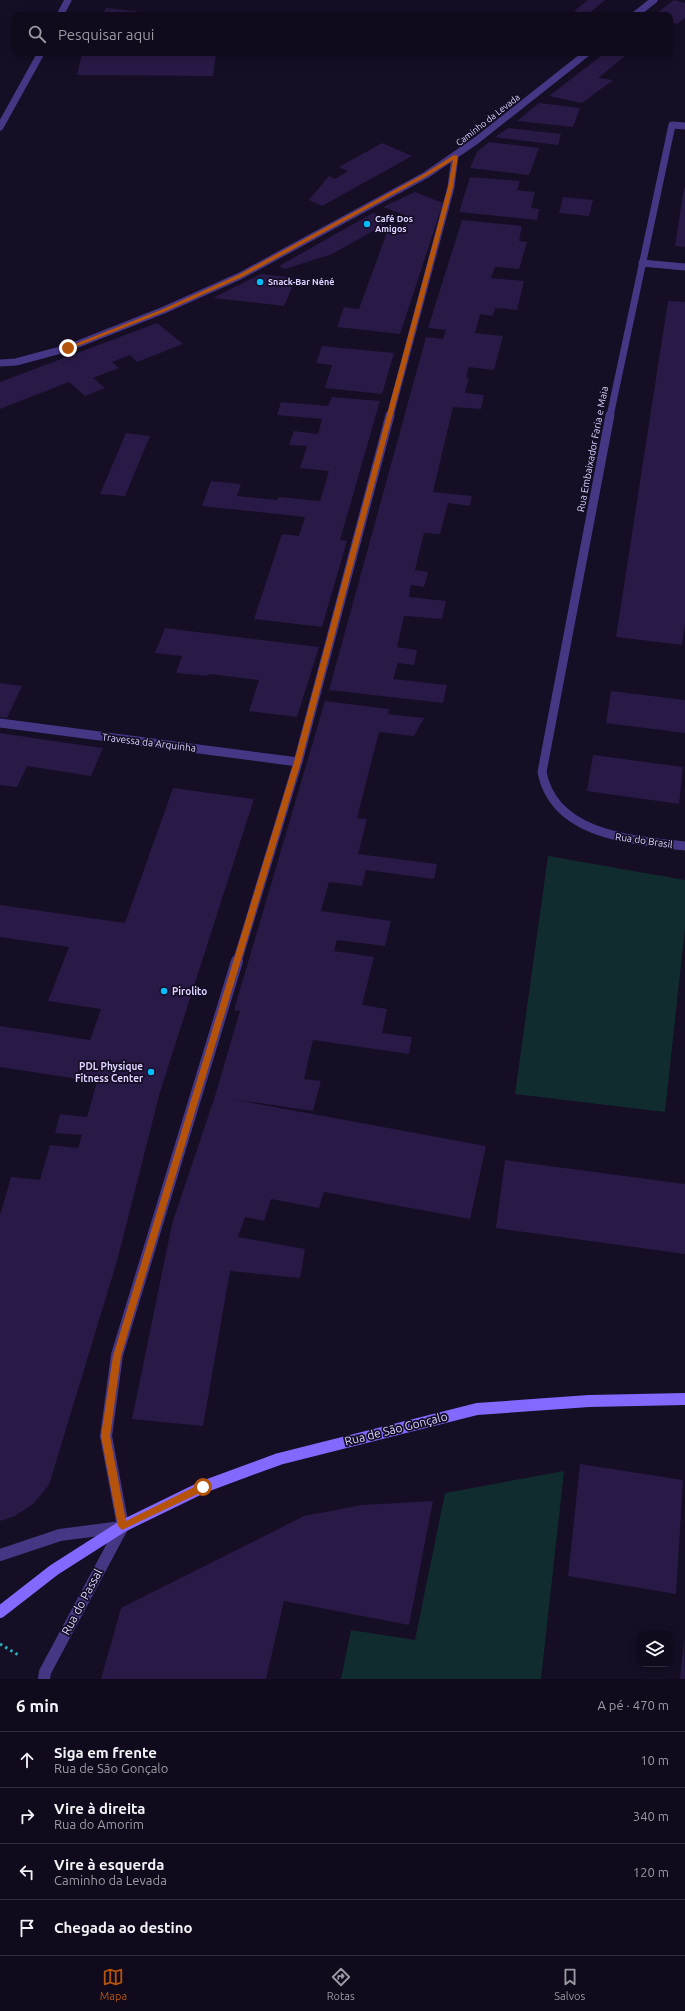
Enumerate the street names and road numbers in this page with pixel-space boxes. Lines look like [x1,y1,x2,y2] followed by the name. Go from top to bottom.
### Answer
[454,92,522,148] street label: Caminho da Levada
[575,385,610,513] street label: Rua Embaixador Faria e Maia
[101,731,197,754] street label: Travessa da Arquinha
[614,831,674,850] street label: Rua do Brasil
[343,1409,449,1448] street label: Rua de São Gonçalo
[59,1566,104,1637] street label: Rua do Passal

